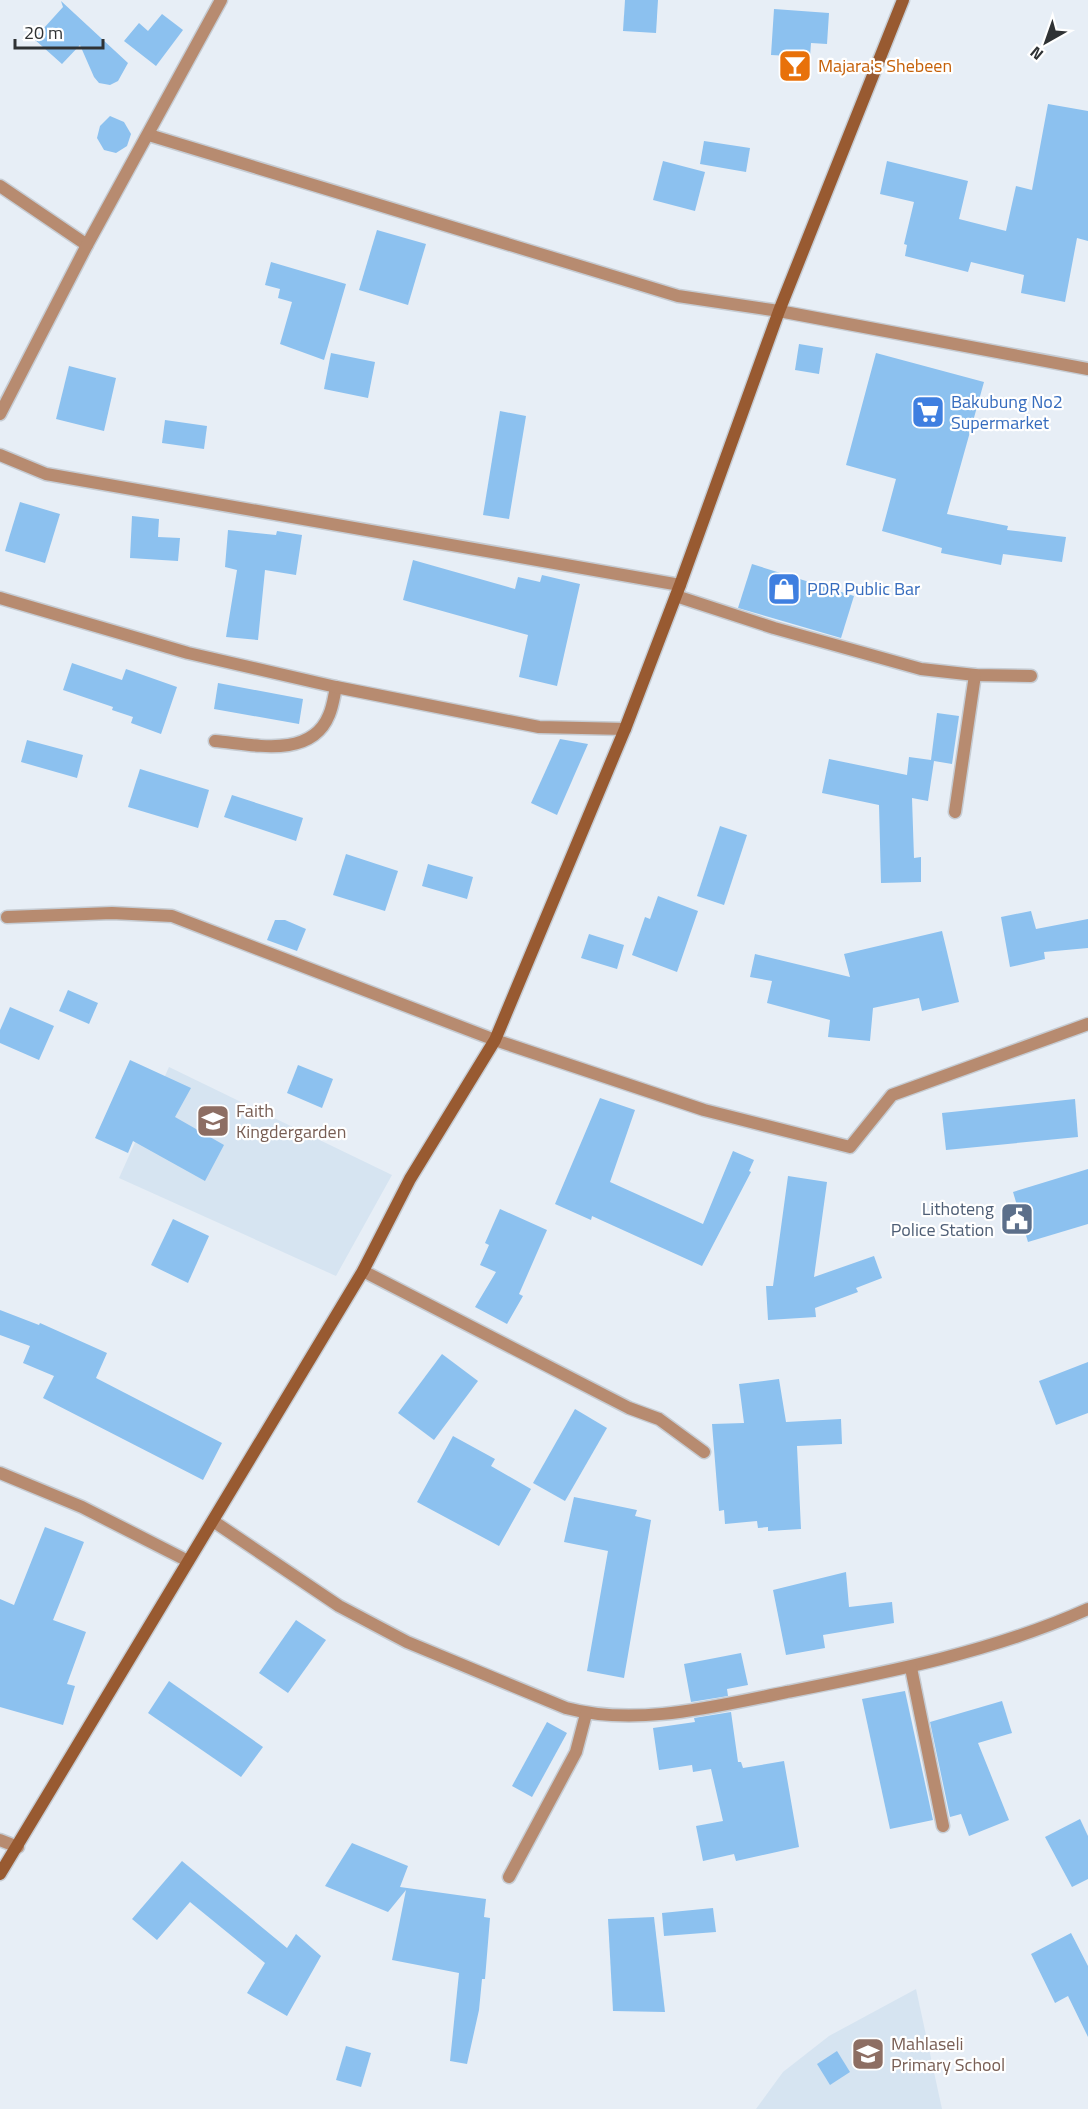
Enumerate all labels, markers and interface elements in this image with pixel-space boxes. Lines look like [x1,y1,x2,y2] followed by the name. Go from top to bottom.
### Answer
[15,12,104,50] scale bar
[1016,12,1076,72] north arrow
[24,19,63,46] text: 20 m
[1024,41,1048,66] text: N
[777,48,813,84] bar icon: Majara's Shebeen
[818,52,952,79] place label: Majara's Shebeen
[951,388,1063,436] place label: Bakubung No2 Supermarket
[910,394,946,430] supermarket icon: Bakubung No2 Supermarket
[766,571,802,607] shop icon: PDR Public Bar
[807,575,920,602] place label: PDR Public Bar
[236,1097,346,1145] place label: Faith Kingdergarden
[195,1103,231,1139] school or university icon: Faith Kingdergarden
[891,1195,994,1243] place label: Lithoteng Police Station
[999,1201,1035,1237] public building icon: Lithoteng Police Station
[891,2030,1005,2078] place label: Mahlaseli Primary School
[850,2036,886,2072] school or university icon: Mahlaseli Primary School

